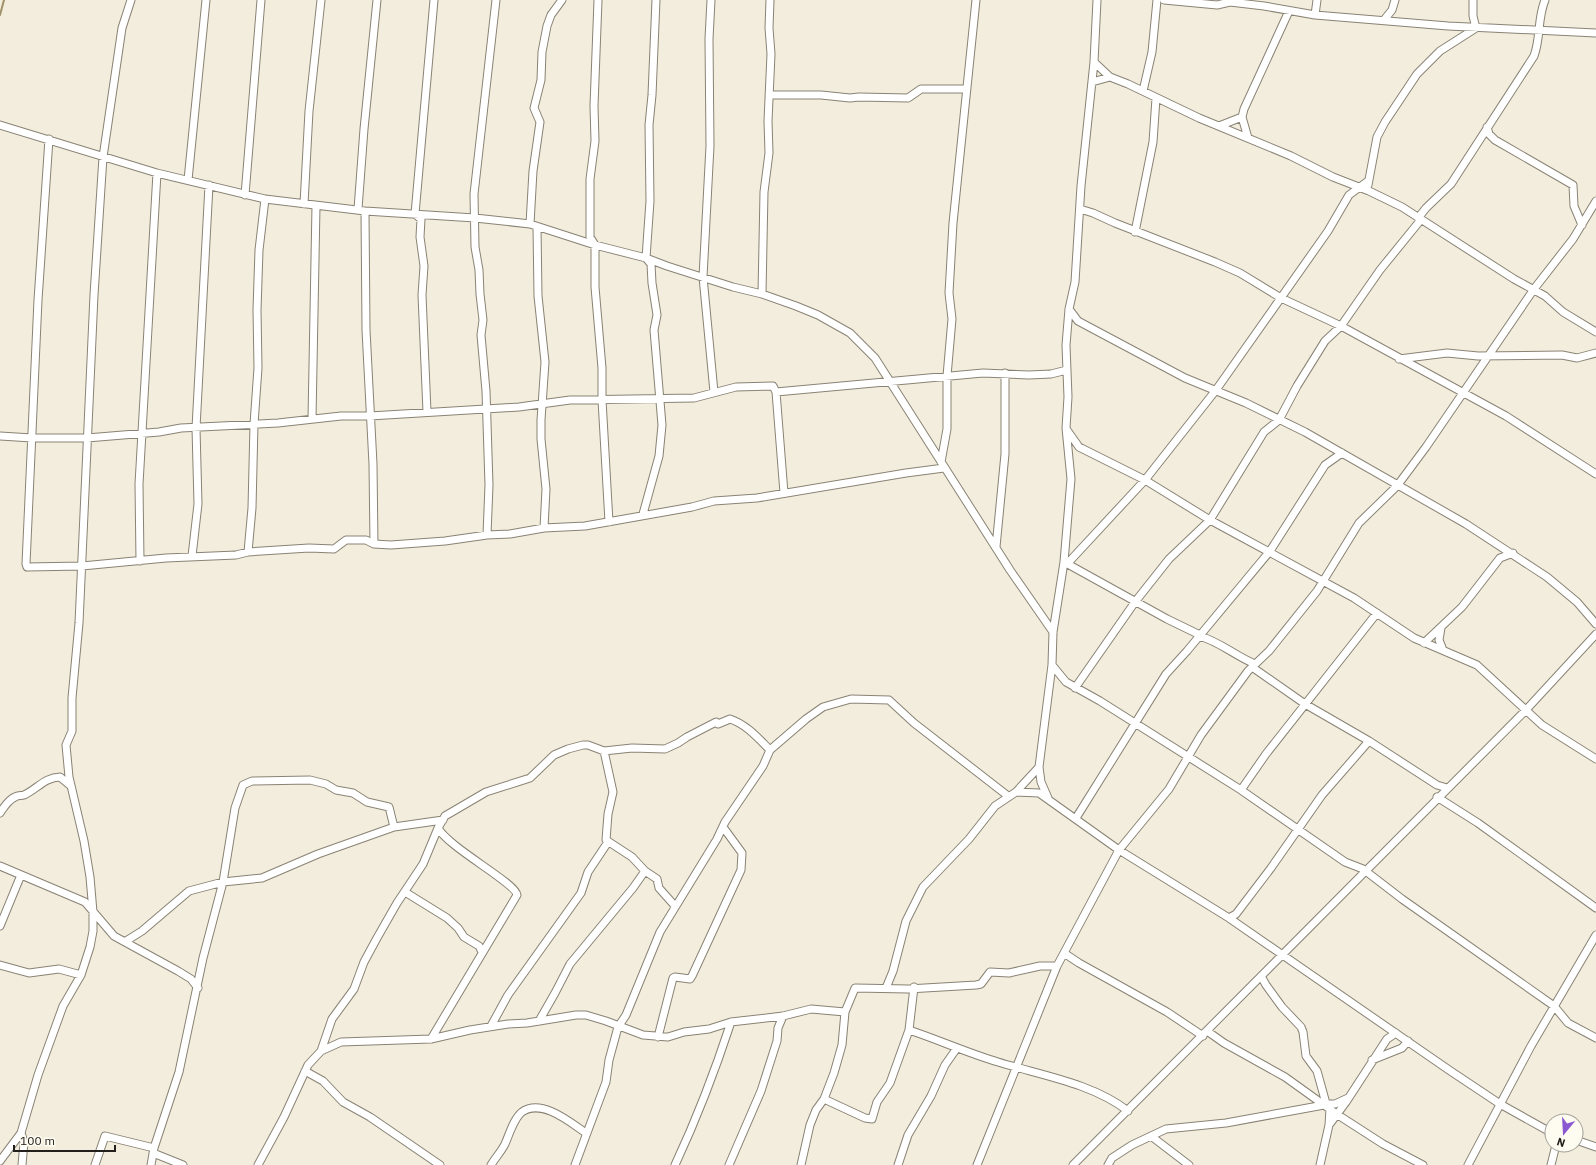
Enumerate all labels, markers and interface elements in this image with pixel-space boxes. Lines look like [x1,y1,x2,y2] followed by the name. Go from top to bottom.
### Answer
[1544,1113,1584,1153] north arrow
[14,1127,115,1153] scale bar
[20,1133,55,1148] text: 100 m
[1555,1135,1567,1150] text: N

